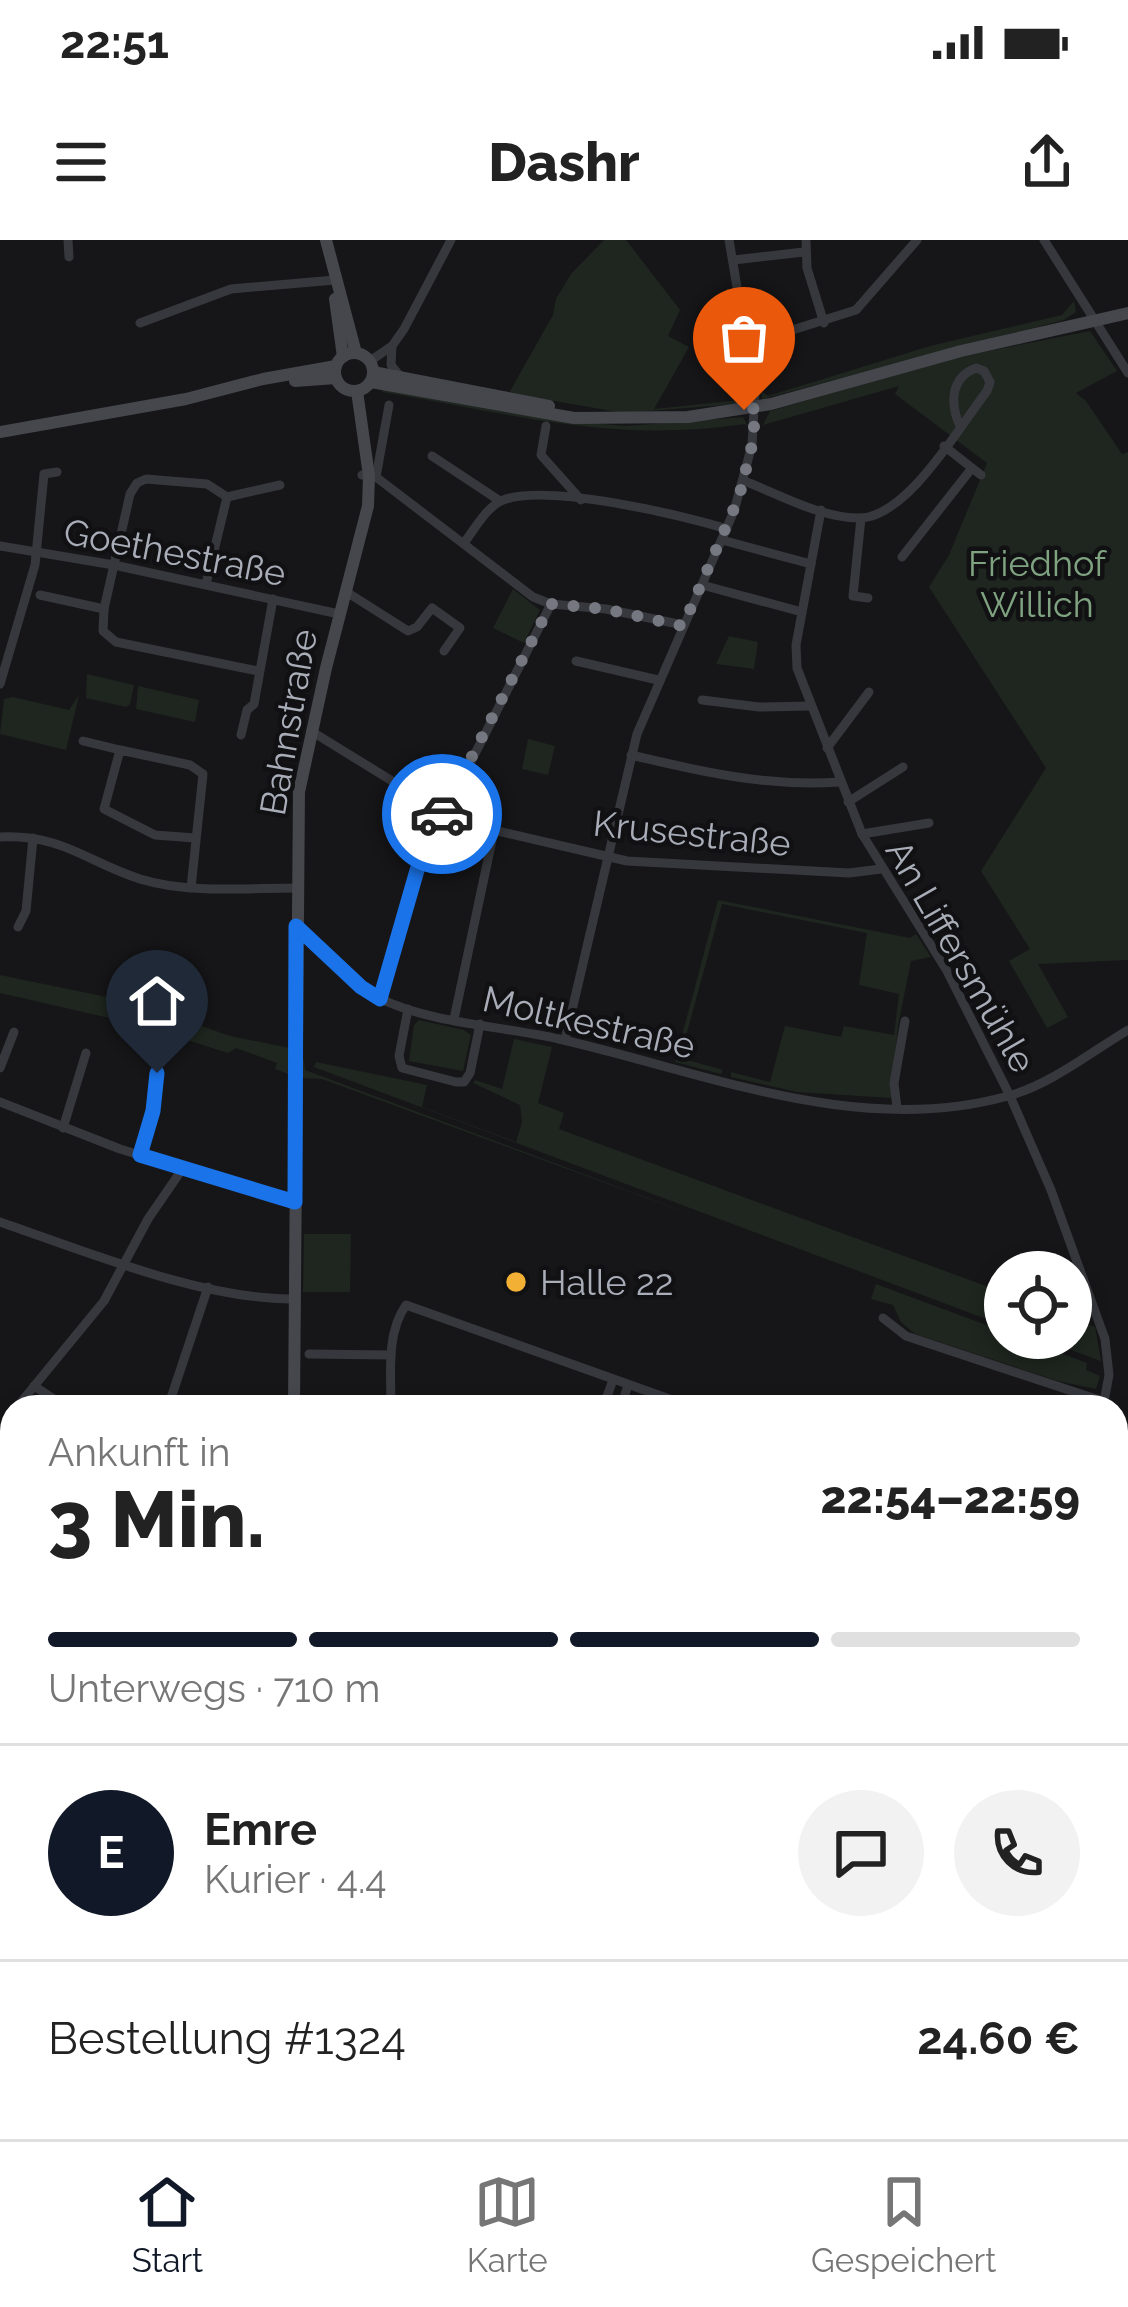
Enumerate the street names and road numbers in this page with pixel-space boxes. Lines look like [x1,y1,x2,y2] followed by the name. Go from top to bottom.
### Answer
[61,510,289,594] street label: Goethestraße
[251,626,325,818] street label: Bahnstraße
[591,802,793,864] street label: Krusestraße
[878,832,1044,1080] street label: An Liffersmühle
[479,977,699,1067] street label: Moltkestraße

